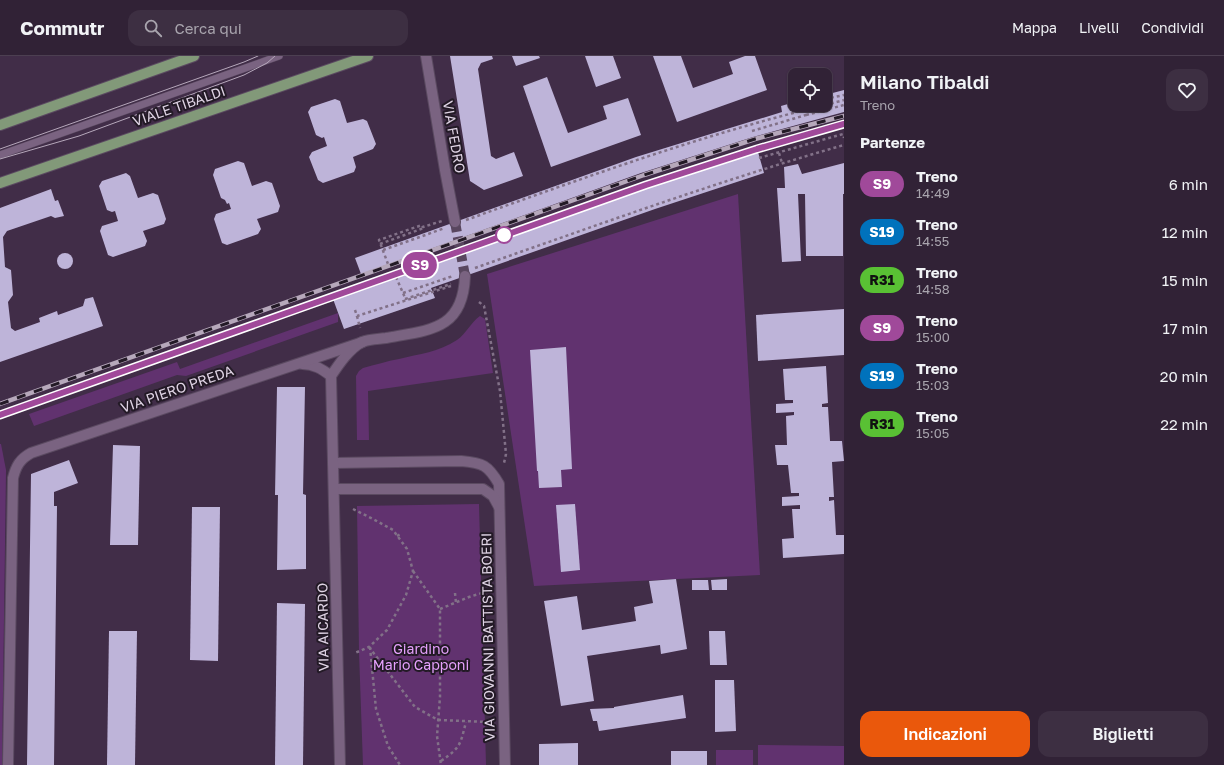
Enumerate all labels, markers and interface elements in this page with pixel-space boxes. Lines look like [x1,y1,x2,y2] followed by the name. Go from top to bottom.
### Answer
[128,10,408,46] search box
[20,16,104,39] text: Commutr
[142,17,164,39] icon: search
[174,19,242,37] text: Cerca qui
[1012,19,1057,36] text: Mappa
[1079,19,1119,36] text: Livelli
[1141,19,1204,36] text: Condividi
[788,68,832,112] map controls
[788,68,832,112] button: locate
[1166,69,1208,111] button: heart
[860,70,990,93] text: Milano Tibaldi
[130,82,227,129] street label: VIALE TIBALDI
[860,97,895,113] text: Treno
[440,99,469,174] street label: VIA FEDRO
[860,133,925,151] text: Partenze
[916,167,958,185] text: Treno
[873,175,891,192] text: S9
[1169,175,1208,193] text: 6 min
[916,185,950,201] text: 14:49
[916,215,958,233] text: Treno
[869,223,895,240] text: S19
[1162,223,1208,241] text: 12 min
[495,226,513,244] unlabelled marker
[916,233,949,249] text: 14:55
[402,252,438,278] line badge: S9
[411,256,429,273] text: S9
[916,263,958,281] text: Treno
[869,271,895,288] text: R31
[1162,271,1208,289] text: 15 min
[916,281,950,297] text: 14:58
[916,311,958,329] text: Treno
[873,319,891,336] text: S9
[1163,319,1208,337] text: 17 min
[916,329,950,345] text: 15:00
[916,359,958,377] text: Treno
[118,361,236,416] street label: VIA PIERO PREDA
[869,367,895,384] text: S19
[1160,367,1208,385] text: 20 min
[916,377,949,393] text: 15:03
[916,407,958,425] text: Treno
[869,415,895,432] text: R31
[1160,415,1208,433] text: 22 min
[916,425,949,441] text: 15:05
[477,533,498,742] street label: VIA GIOVANNI BATTISTA BOERI
[313,582,332,672] street label: VIA AICARDO
[373,640,469,673] park label: Giardino Mario Capponi
[860,711,1030,757] button: Indicazioni
[1038,711,1208,757] button: Biglietti

